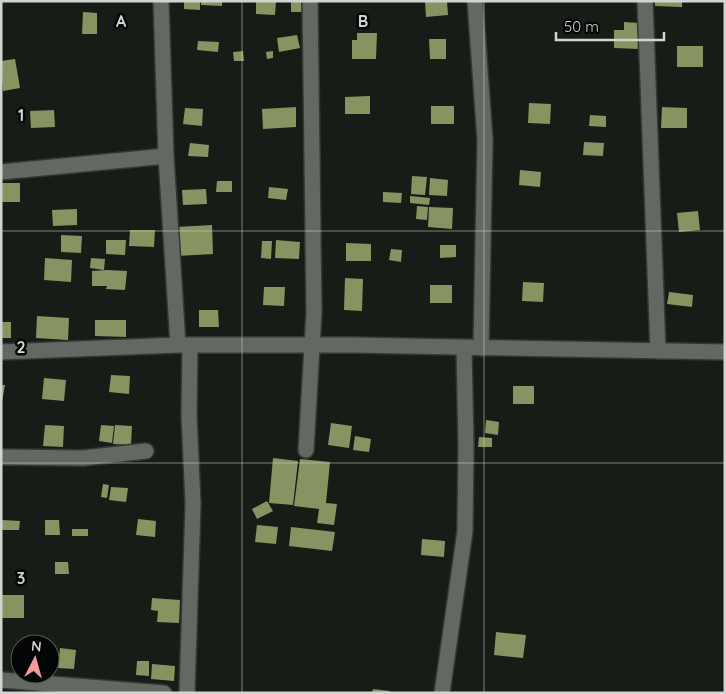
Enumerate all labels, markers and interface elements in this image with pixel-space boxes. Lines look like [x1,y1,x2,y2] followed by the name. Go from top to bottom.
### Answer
[556,10,664,42] scale bar
[116,11,127,31] text: A
[358,11,368,31] text: B
[564,17,599,36] text: 50 m
[18,105,24,125] text: 1
[16,337,26,357] text: 2
[17,568,25,588] text: 3
[10,634,60,684] north arrow
[30,637,42,656] text: N

